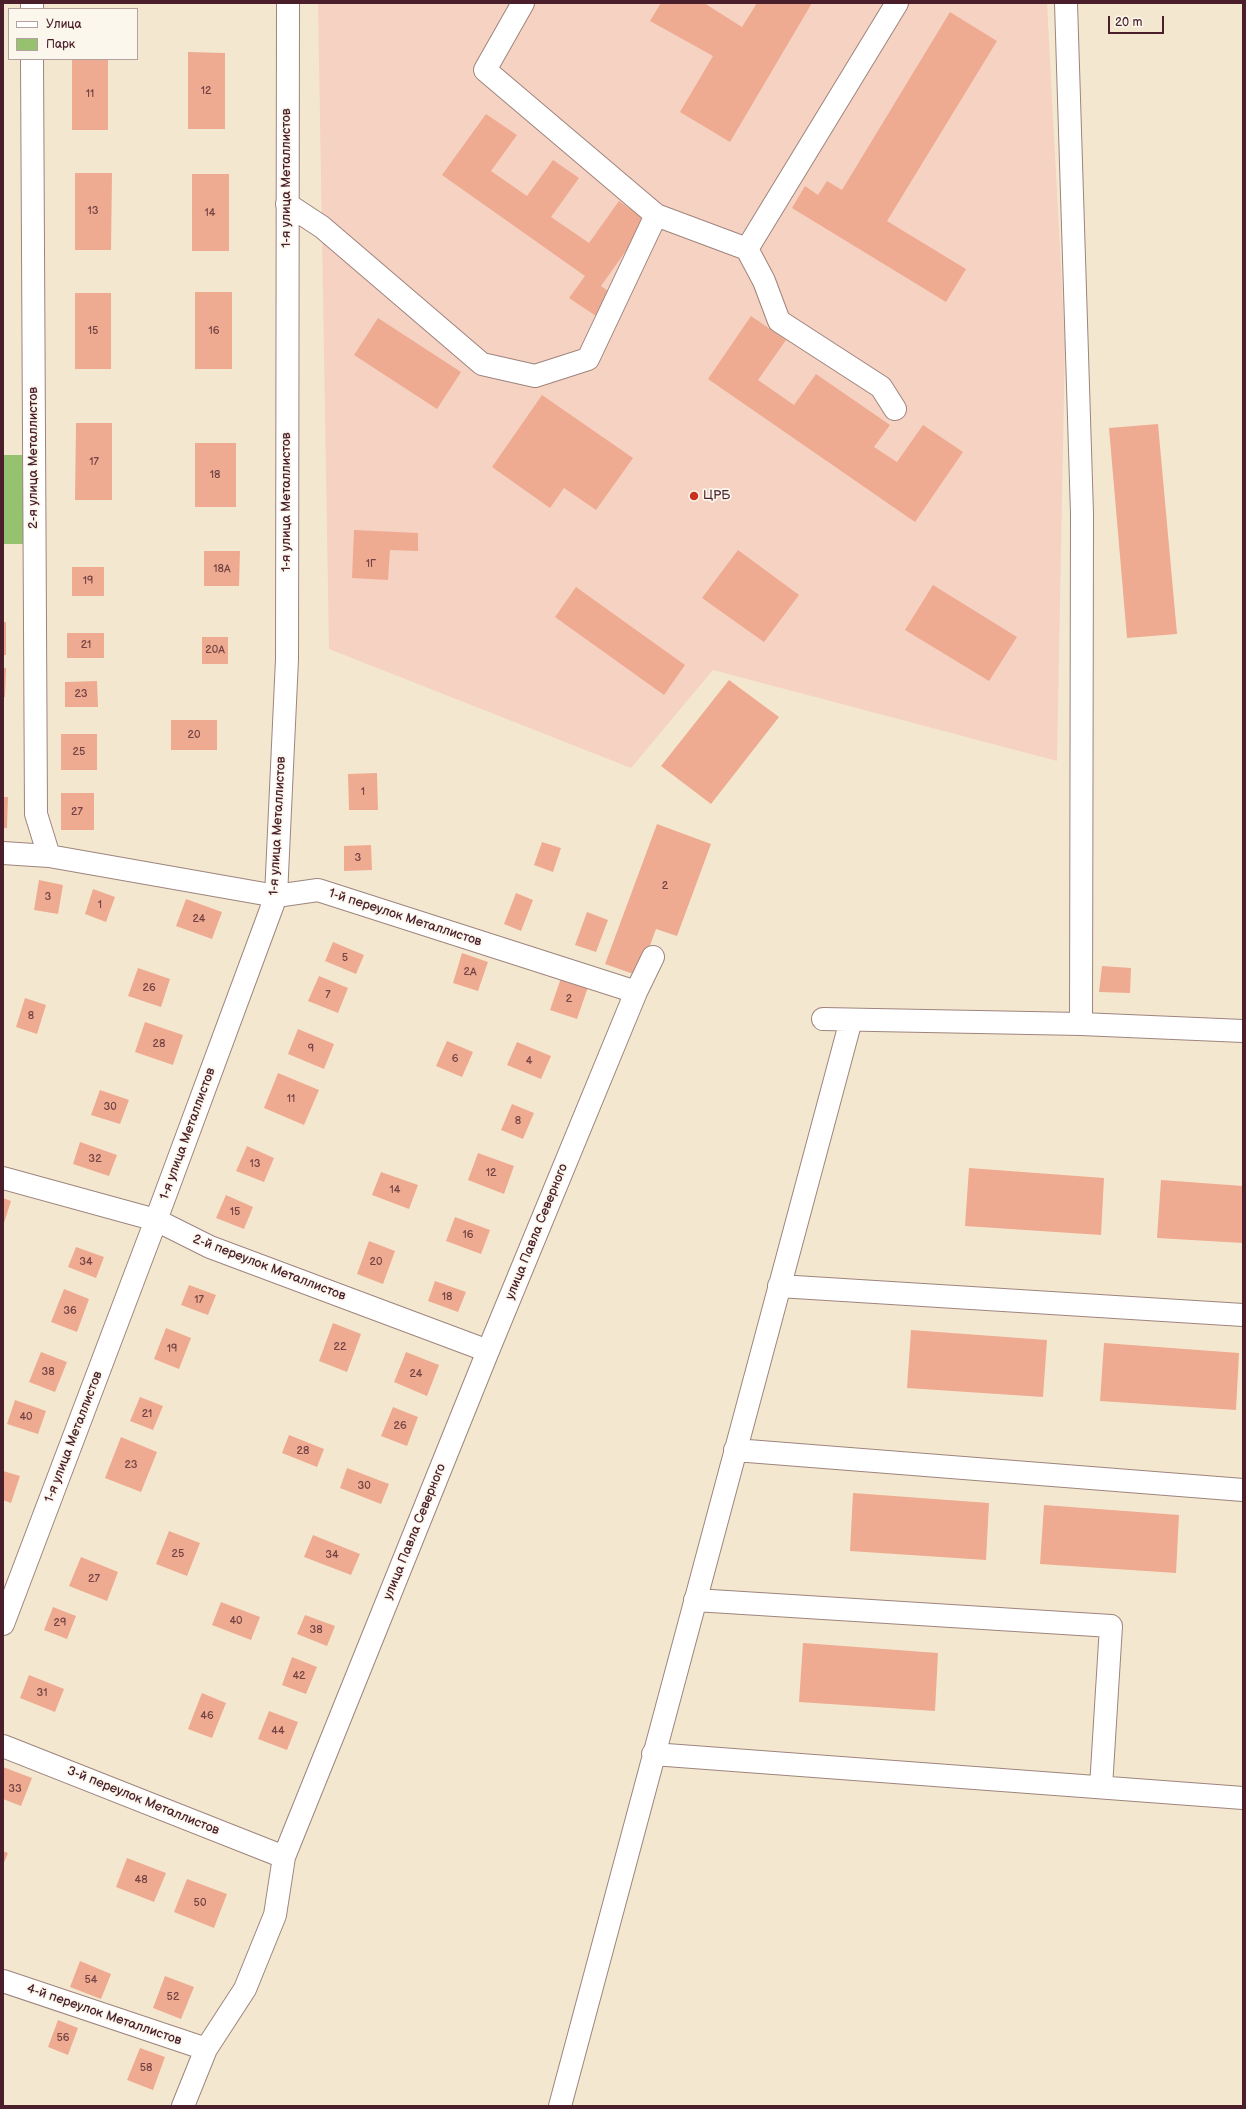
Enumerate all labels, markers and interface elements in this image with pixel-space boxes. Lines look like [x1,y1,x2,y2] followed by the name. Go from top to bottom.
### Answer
[8,8,138,60] legend
[1110,8,1166,34] scale bar
[1115,15,1142,30] text: 20 m
[46,17,82,32] text: Улица
[46,37,75,52] text: Парк
[201,84,211,98] house number: 12
[86,87,94,101] house number: 11
[279,108,295,248] street label: 1-я улица Металлистов
[87,204,99,218] house number: 13
[205,206,215,220] house number: 14
[88,324,98,338] house number: 15
[209,324,219,338] house number: 16
[26,387,42,529] street label: 2-я улица Металлистов
[279,432,295,572] street label: 1-я улица Металлистов
[89,455,99,469] house number: 17
[210,468,220,482] house number: 18
[703,488,730,504] place label: ЦРБ
[688,490,700,502] marker: ЦРБ
[366,557,376,571] house number: 1Г
[213,562,231,576] house number: 18А
[83,574,93,588] house number: 19
[81,638,91,652] house number: 21
[205,643,225,657] house number: 20А
[74,687,88,701] house number: 23
[188,728,200,742] house number: 20
[73,745,85,759] house number: 25
[267,756,289,896] street label: 1-я улица Металлистов
[361,785,365,799] house number: 1
[71,805,83,819] house number: 27
[355,851,361,865] house number: 3
[662,879,668,893] house number: 2
[327,886,483,950] street label: 1-й переулок Металлистов
[45,890,51,904] house number: 3
[98,898,102,912] house number: 1
[192,912,206,926] house number: 24
[342,951,348,965] house number: 5
[463,965,477,979] house number: 2А
[142,981,156,995] house number: 26
[325,988,331,1002] house number: 7
[566,992,572,1006] house number: 2
[28,1009,34,1023] house number: 8
[153,1037,165,1051] house number: 28
[308,1042,314,1056] house number: 9
[452,1052,458,1066] house number: 6
[526,1054,532,1068] house number: 4
[157,1066,219,1202] street label: 1-я улица Металлистов
[287,1092,295,1106] house number: 11
[103,1100,117,1114] house number: 30
[515,1114,521,1128] house number: 8
[88,1152,102,1166] house number: 32
[249,1157,261,1171] house number: 13
[503,1162,571,1302] street label: улица Павла Северного
[486,1166,496,1180] house number: 12
[390,1183,400,1197] house number: 14
[230,1205,240,1219] house number: 15
[463,1228,473,1242] house number: 16
[190,1232,348,1304] street label: 2-й переулок Металлистов
[79,1255,93,1269] house number: 34
[370,1255,382,1269] house number: 20
[442,1290,452,1304] house number: 18
[194,1293,204,1307] house number: 17
[63,1304,77,1318] house number: 36
[334,1340,346,1354] house number: 22
[167,1342,177,1356] house number: 19
[41,1365,55,1379] house number: 38
[409,1367,423,1381] house number: 24
[42,1369,106,1505] street label: 1-я улица Металлистов
[142,1407,152,1421] house number: 21
[19,1410,33,1424] house number: 40
[393,1419,407,1433] house number: 26
[297,1444,309,1458] house number: 28
[124,1458,138,1472] house number: 23
[381,1462,449,1602] street label: улица Павла Северного
[357,1479,371,1493] house number: 30
[172,1547,184,1561] house number: 25
[325,1548,339,1562] house number: 34
[88,1572,100,1586] house number: 27
[229,1614,243,1628] house number: 40
[54,1616,66,1630] house number: 29
[309,1623,323,1637] house number: 38
[292,1669,306,1683] house number: 42
[36,1686,48,1700] house number: 31
[200,1709,214,1723] house number: 46
[271,1724,285,1738] house number: 44
[65,1763,221,1839] street label: 3-й переулок Металлистов
[8,1782,22,1796] house number: 33
[134,1873,148,1887] house number: 48
[194,1896,206,1910] house number: 50
[84,1973,98,1987] house number: 54
[24,1981,184,2049] street label: 4-й переулок Металлистов
[167,1990,179,2004] house number: 52
[56,2031,70,2045] house number: 56
[140,2061,152,2075] house number: 58

